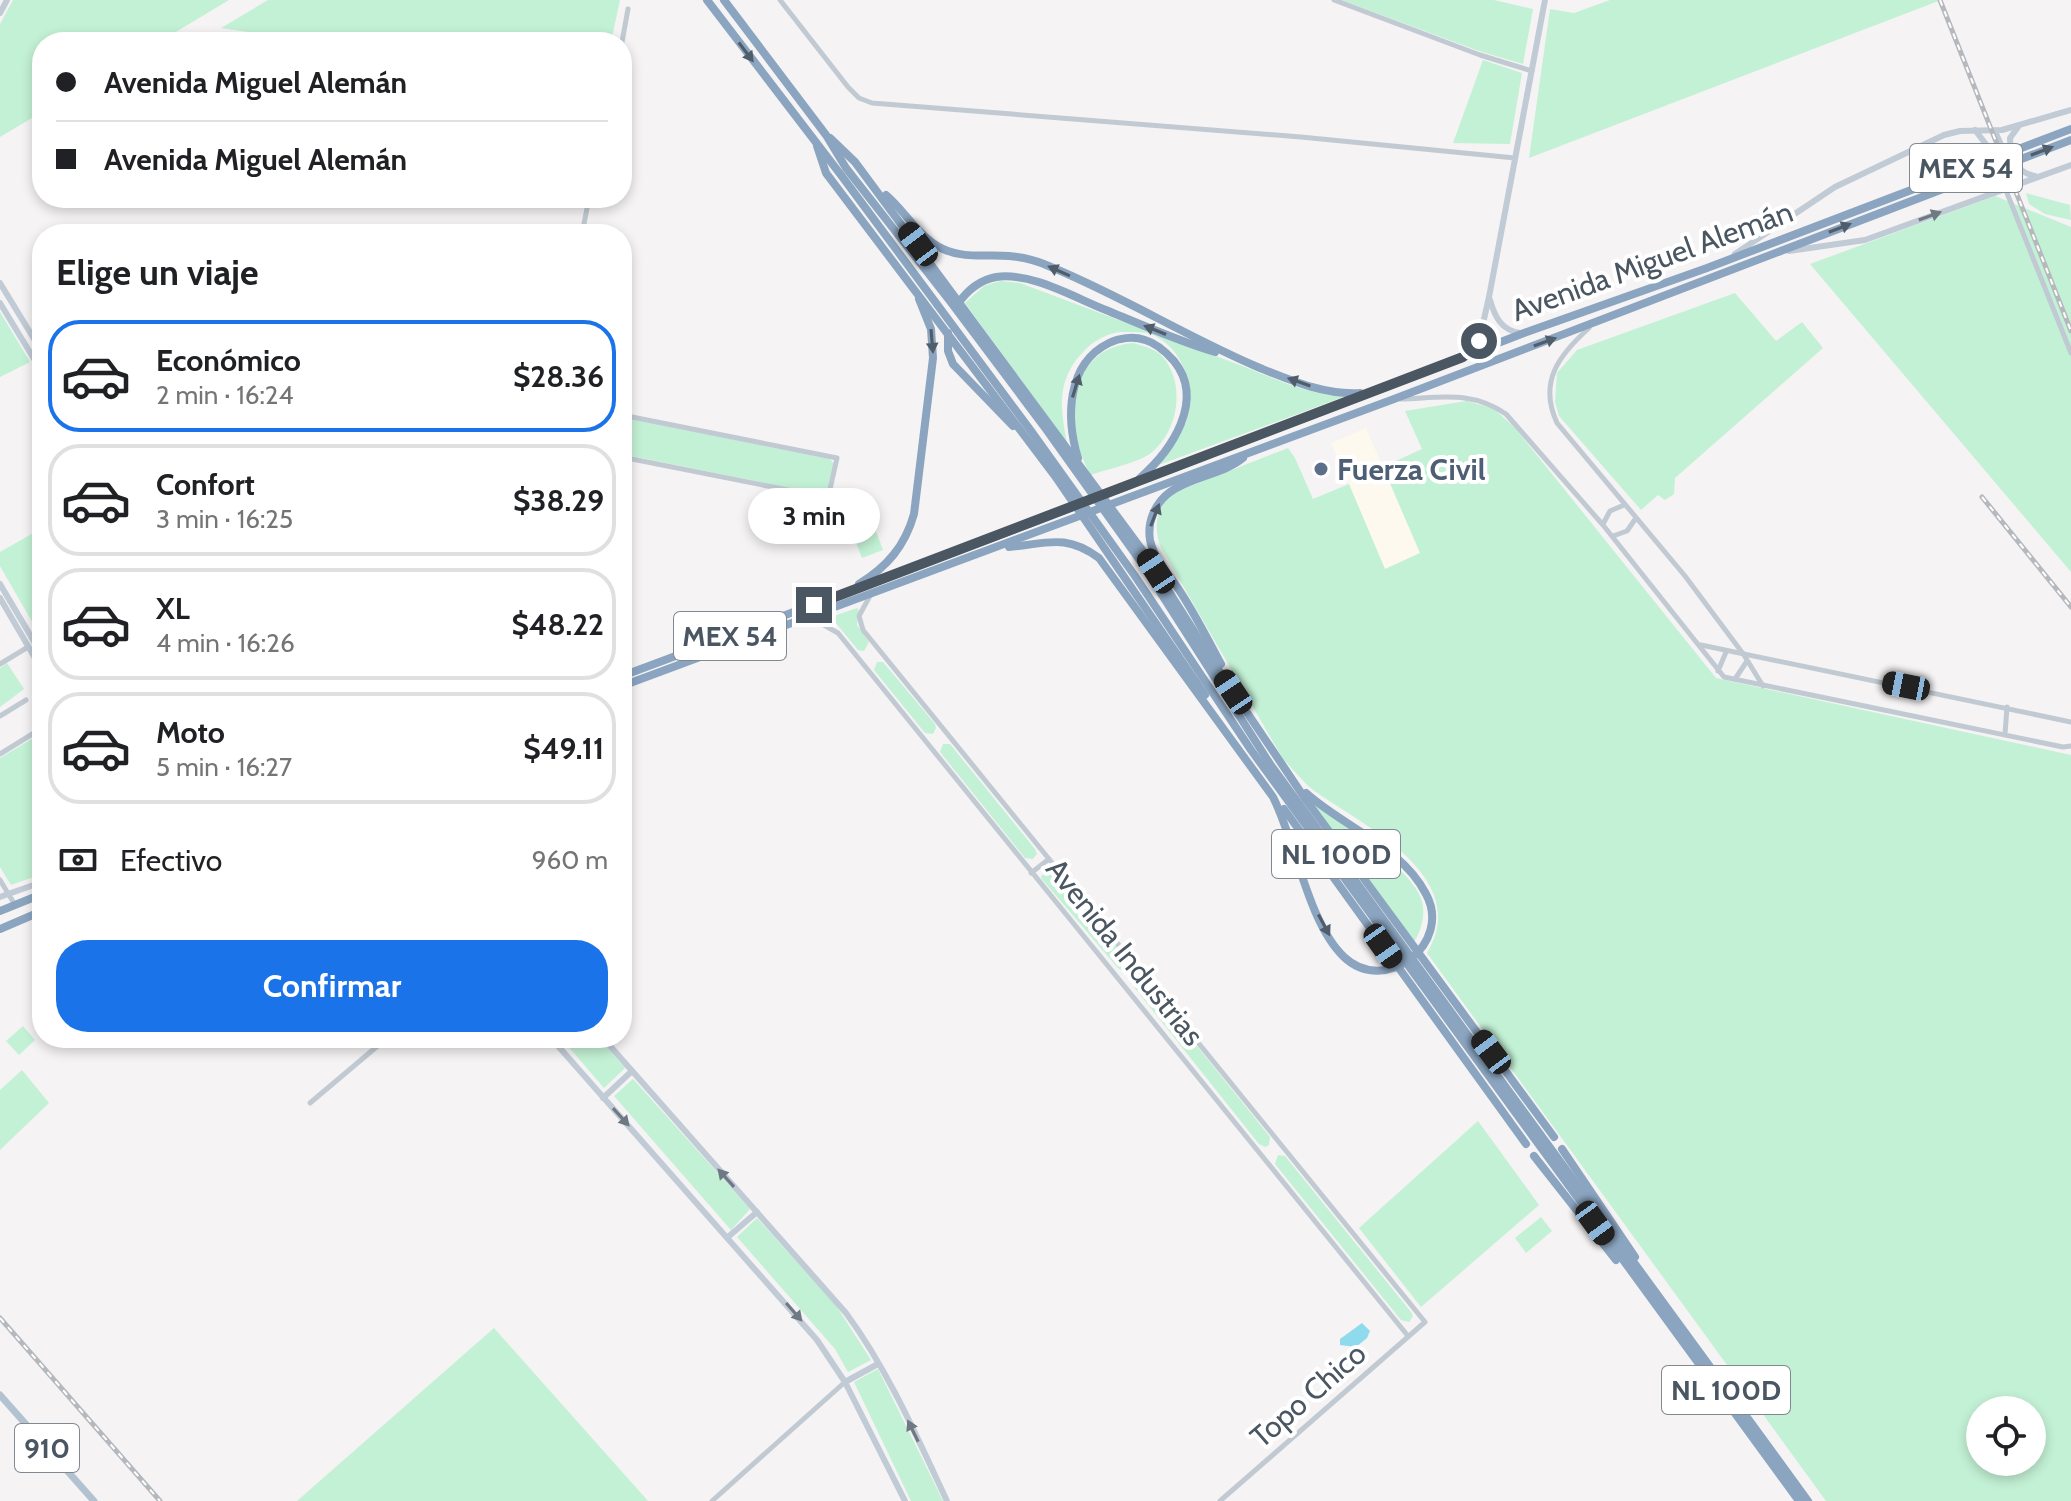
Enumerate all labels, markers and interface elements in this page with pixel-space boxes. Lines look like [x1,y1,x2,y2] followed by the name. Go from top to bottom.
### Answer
[738,41,754,63] one-way arrow
[104,64,407,101] text: Avenida Miguel Alemán
[104,141,407,178] text: Avenida Miguel Alemán
[1910,144,2022,192] road number: MEX 54
[2031,144,2055,156] one-way arrow
[1506,193,1798,329] street label: Avenida Miguel Alemán
[1918,209,1942,222] one-way arrow
[894,218,942,270] car
[1828,221,1852,234] one-way arrow
[56,250,259,294] text: Elige un viaje
[1047,264,1070,277] one-way arrow
[1143,323,1167,336] one-way arrow
[1461,323,1497,359] route start
[925,329,938,354] one-way arrow
[1533,335,1557,348] one-way arrow
[60,340,132,412] icon: car
[156,342,301,379] text: Económico
[513,358,604,395] text: $28.36
[1070,374,1083,398] one-way arrow
[1287,376,1311,388] one-way arrow
[156,379,294,411] text: 2 min · 16:24
[1337,451,1486,488] place label: Fuerza Civil
[1312,460,1330,478] marker: Fuerza Civil
[60,464,132,536] icon: car
[156,466,255,503] text: Confort
[513,482,604,519] text: $38.29
[748,489,880,545] callout: 3 min
[782,500,846,532] text: 3 min
[1149,502,1162,526] one-way arrow
[156,503,293,535] text: 3 min · 16:25
[1133,544,1179,598] car
[796,587,832,623] route end
[60,588,132,660] icon: car
[156,590,190,627] text: XL
[511,606,604,643] text: $48.22
[674,612,786,660] road number: MEX 54
[156,627,295,659] text: 4 min · 16:26
[1210,665,1256,719] car
[1880,670,1932,702] car
[60,712,132,784] icon: car
[156,714,225,751] text: Moto
[523,730,604,767] text: $49.11
[156,751,292,783] text: 5 min · 16:27
[1272,830,1400,878] road number: NL 100D
[56,838,100,882] icon: cash
[120,842,222,879] text: Efectivo
[532,844,608,876] text: 960 m
[1038,851,1212,1053] street label: Avenida Industrias
[1317,914,1330,937] one-way arrow
[1359,919,1407,973] car
[56,940,608,1032] button: Confirmar
[1467,1026,1515,1078] car
[612,1107,629,1127] one-way arrow
[718,1169,736,1188] one-way arrow
[1571,1197,1619,1249] car
[785,1301,802,1321] one-way arrow
[1243,1335,1373,1455] street label: Topo Chico
[1662,1366,1790,1414] road number: NL 100D
[1966,1396,2046,1476] map controls
[1966,1396,2046,1476] button: locate
[906,1419,920,1442] one-way arrow
[15,1424,79,1472] road number: 910

